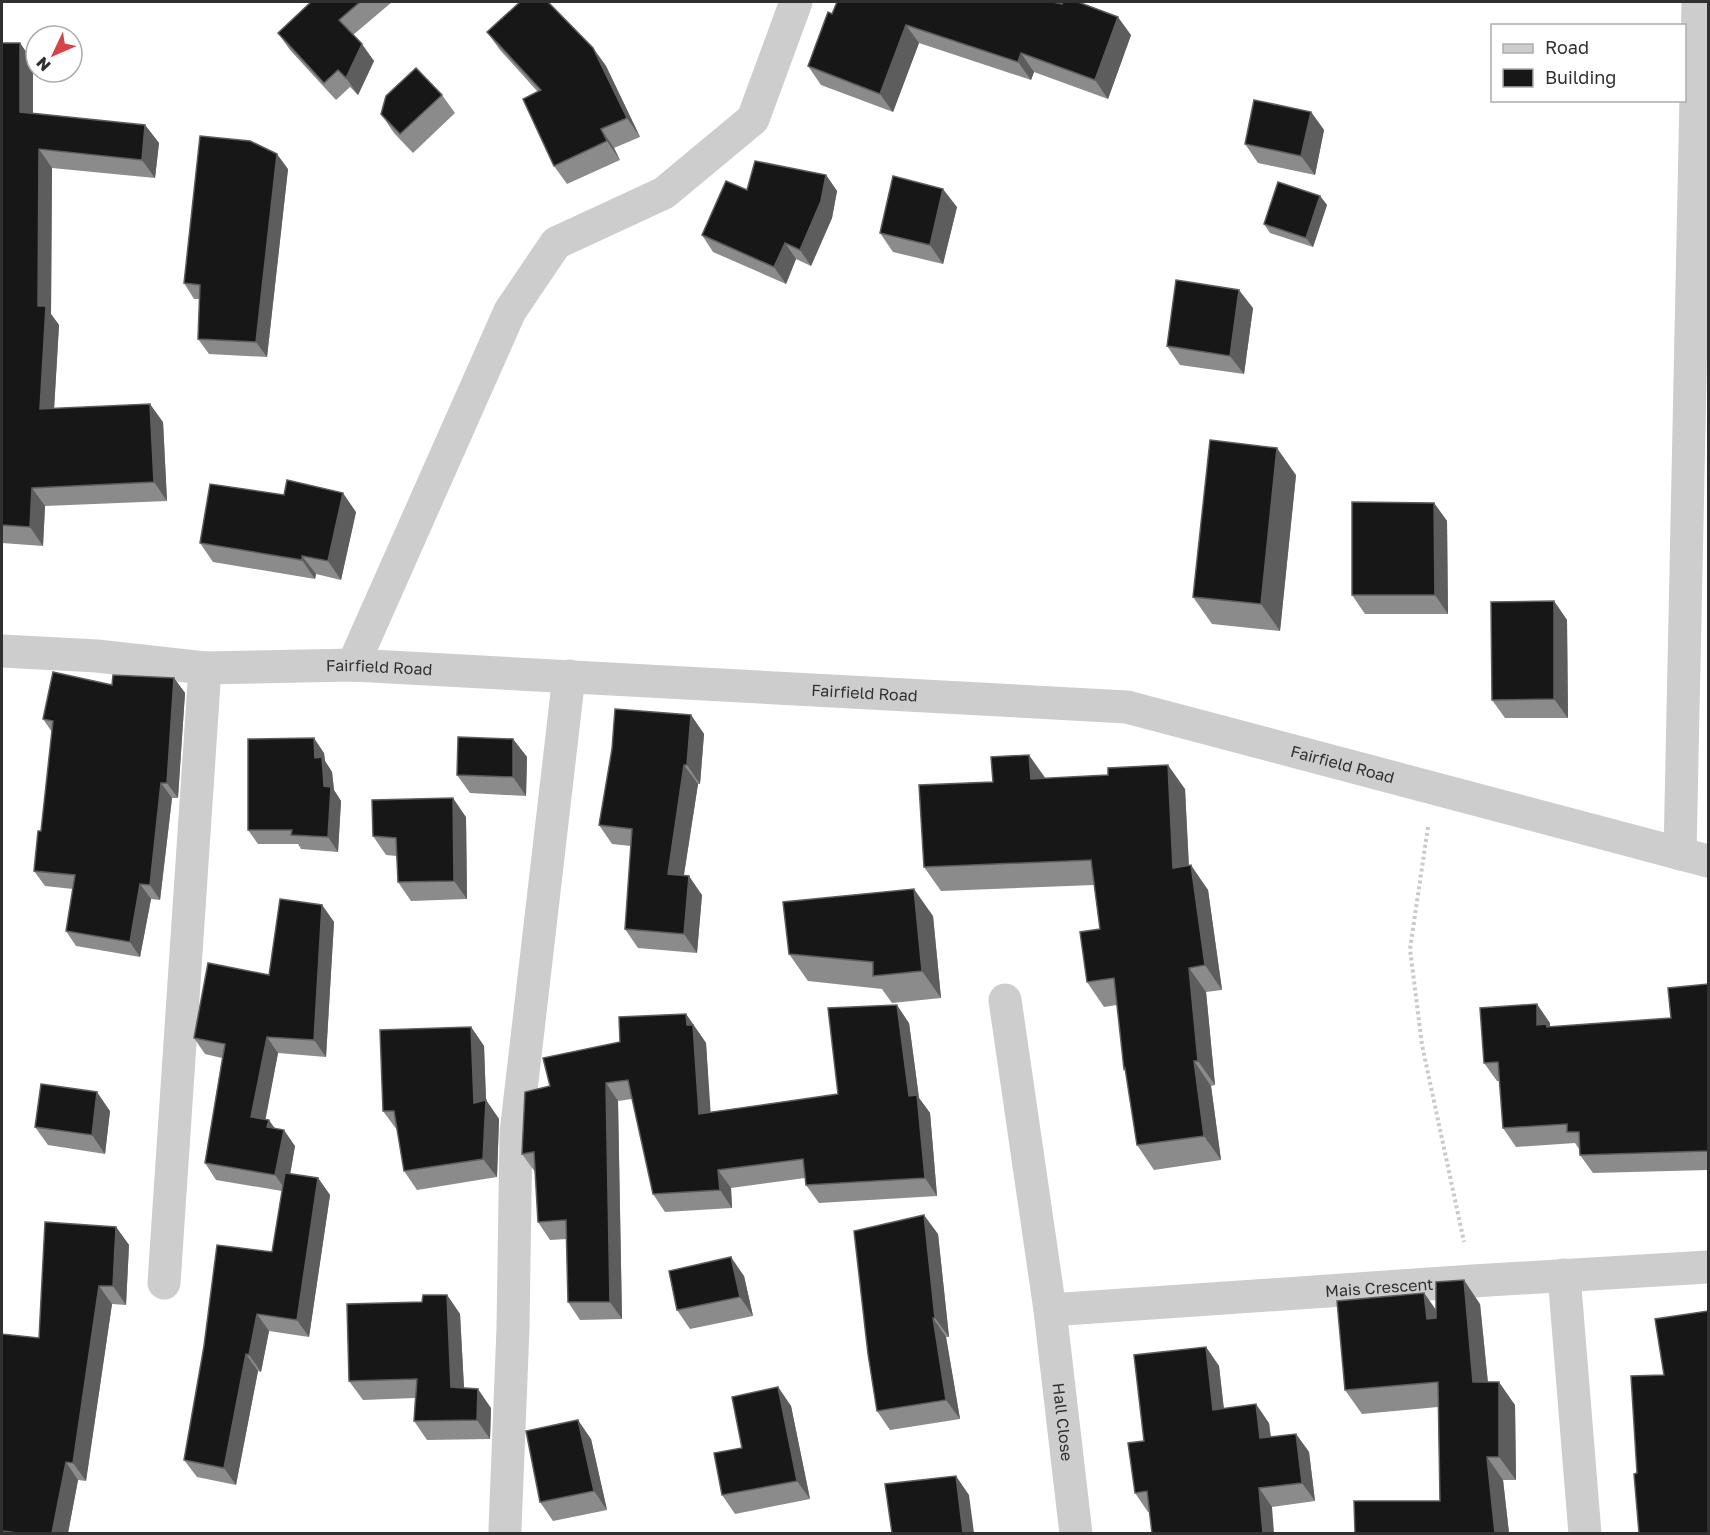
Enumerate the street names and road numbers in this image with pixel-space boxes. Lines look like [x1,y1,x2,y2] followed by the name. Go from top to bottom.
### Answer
[326,655,433,679] street label: Fairfield Road
[811,680,918,706] street label: Fairfield Road
[1289,741,1397,787] street label: Fairfield Road
[1324,1274,1434,1301] street label: Mais Crescent
[1049,1382,1077,1462] street label: Hall Close

